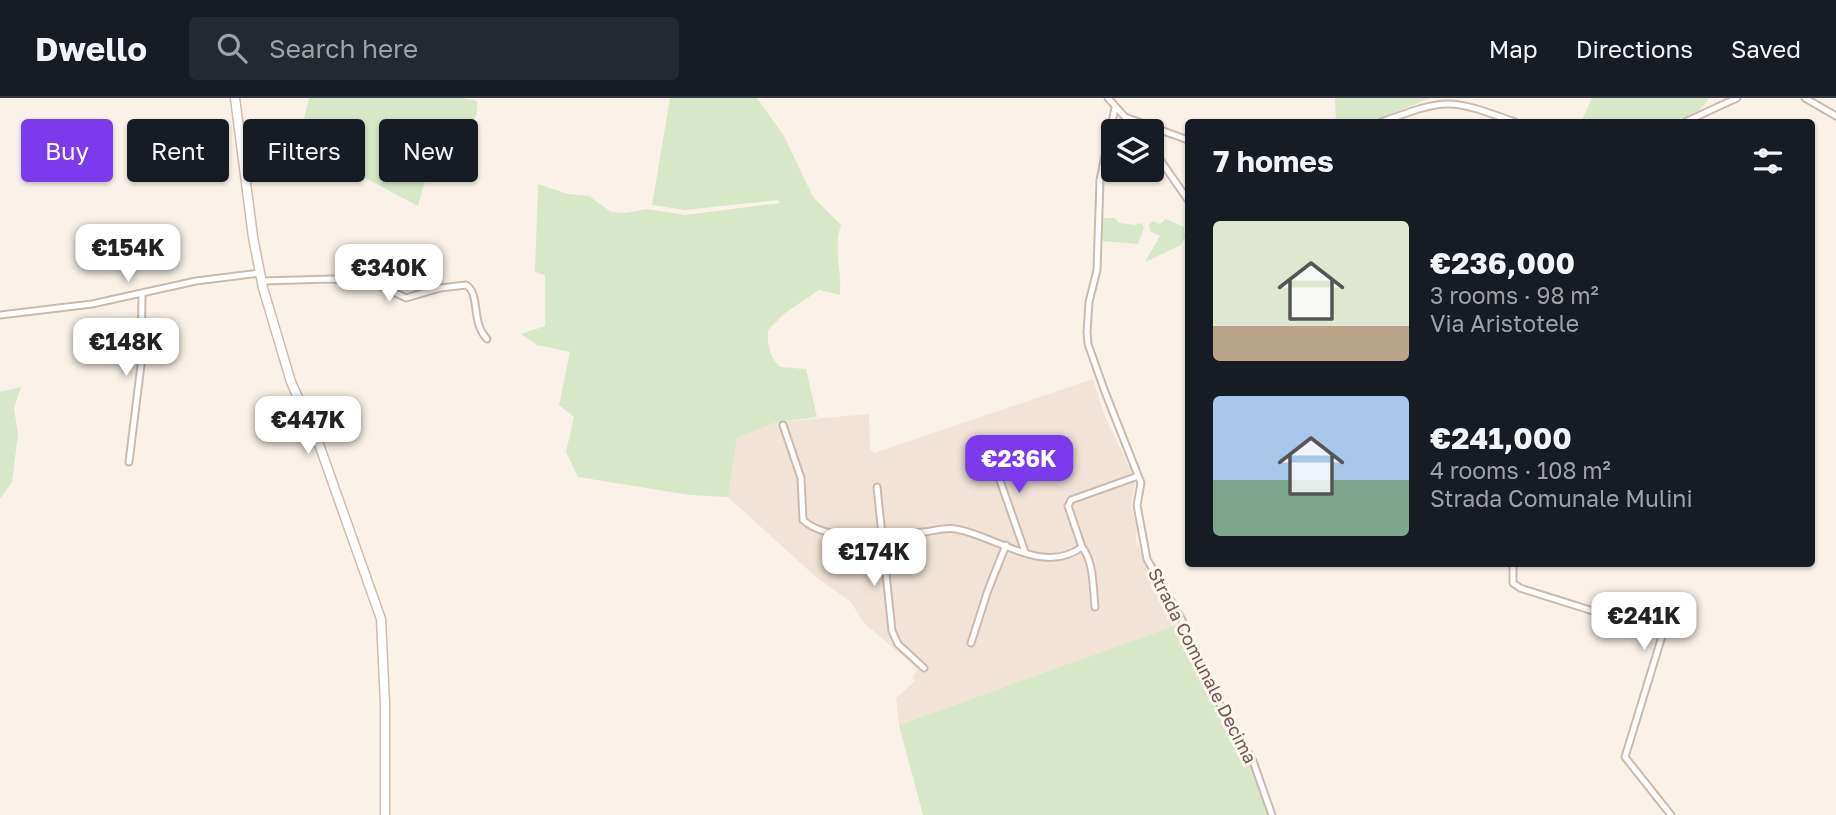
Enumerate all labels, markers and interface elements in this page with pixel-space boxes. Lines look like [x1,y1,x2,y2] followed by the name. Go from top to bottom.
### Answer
[189,17,679,80] search box
[35,29,147,68] text: Dwello
[213,29,251,67] icon: search
[269,33,418,64] text: Search here
[1489,34,1538,63] text: Map
[1576,34,1693,63] text: Directions
[1731,34,1801,63] text: Saved
[21,119,113,182] chip: Buy
[127,119,229,182] chip: Rent
[243,119,365,182] chip: Filters
[379,119,478,182] chip: New
[1101,119,1164,182] map controls
[1101,119,1164,182] button: layers
[1749,142,1787,180] icon: filters
[1213,143,1334,179] text: 7 homes
[79,225,177,284] pin: €154K
[91,233,165,261] text: €154K
[340,244,438,304] pin: €340K
[1430,245,1575,281] text: €236,000
[1269,249,1353,333] icon: home
[351,253,427,281] text: €340K
[1430,281,1599,309] text: 3 rooms · 98 m²
[1430,309,1579,337] text: Via Aristotele
[77,318,175,378] pin: €148K
[89,327,163,355] text: €148K
[259,396,357,456] pin: €447K
[271,405,345,433] text: €447K
[1430,420,1572,456] text: €241,000
[1269,424,1353,508] icon: home
[970,436,1068,495] pin: €236K
[981,444,1057,472] text: €236K
[1430,456,1611,484] text: 4 rooms · 108 m²
[1430,484,1693,512] text: Strada Comunale Mulini
[825,528,923,588] pin: €174K
[838,537,910,565] text: €174K
[1144,564,1262,767] street label: Strada Comunale Decima
[1595,592,1693,652] pin: €241K
[1607,601,1681,629] text: €241K

